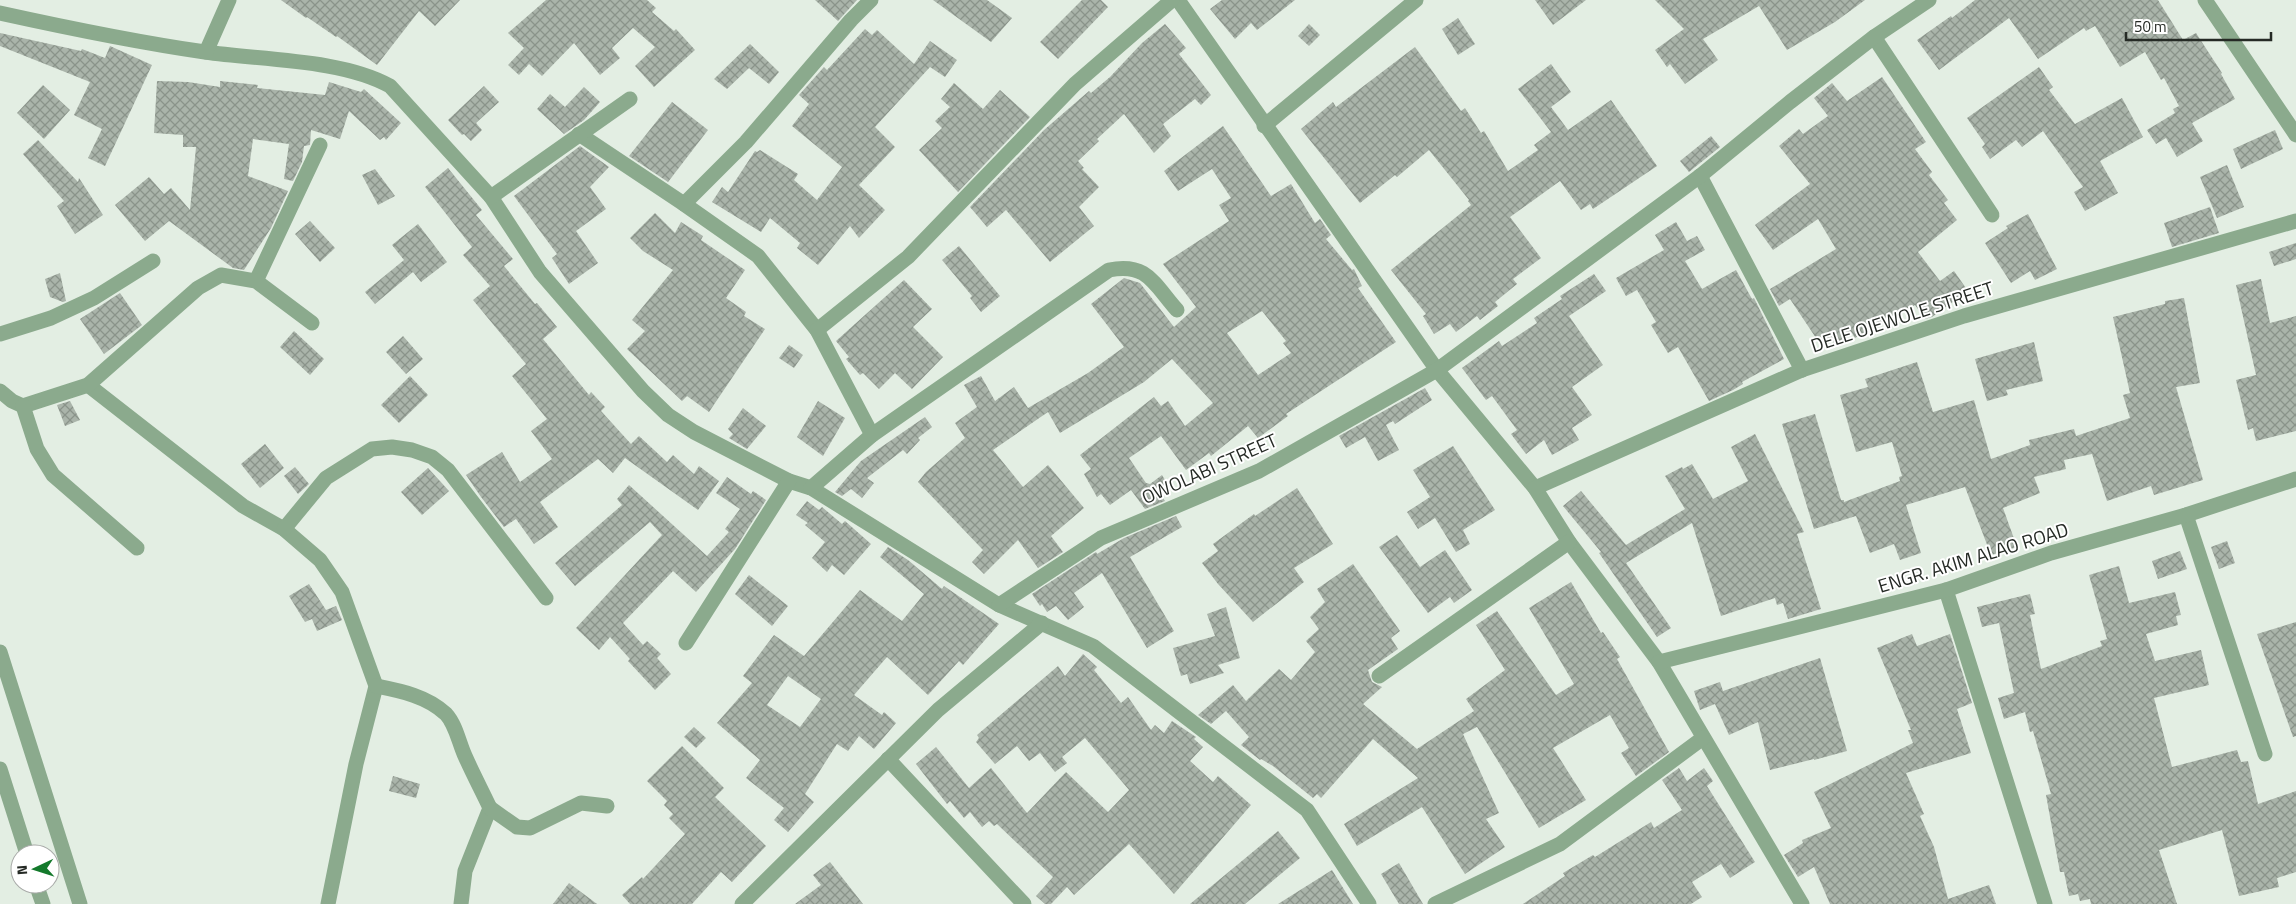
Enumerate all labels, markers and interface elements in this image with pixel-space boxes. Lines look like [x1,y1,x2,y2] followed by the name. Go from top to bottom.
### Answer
[2126,10,2271,42] scale bar
[2134,15,2167,38] text: 50 m
[1807,273,1997,359] street label: DELE OJEWOLE STREET
[1136,425,1282,511] street label: OWOLABI STREET
[1874,514,2072,600] street label: ENGR. AKIM ALAO ROAD
[10,844,60,894] north arrow
[11,864,32,876] text: N

